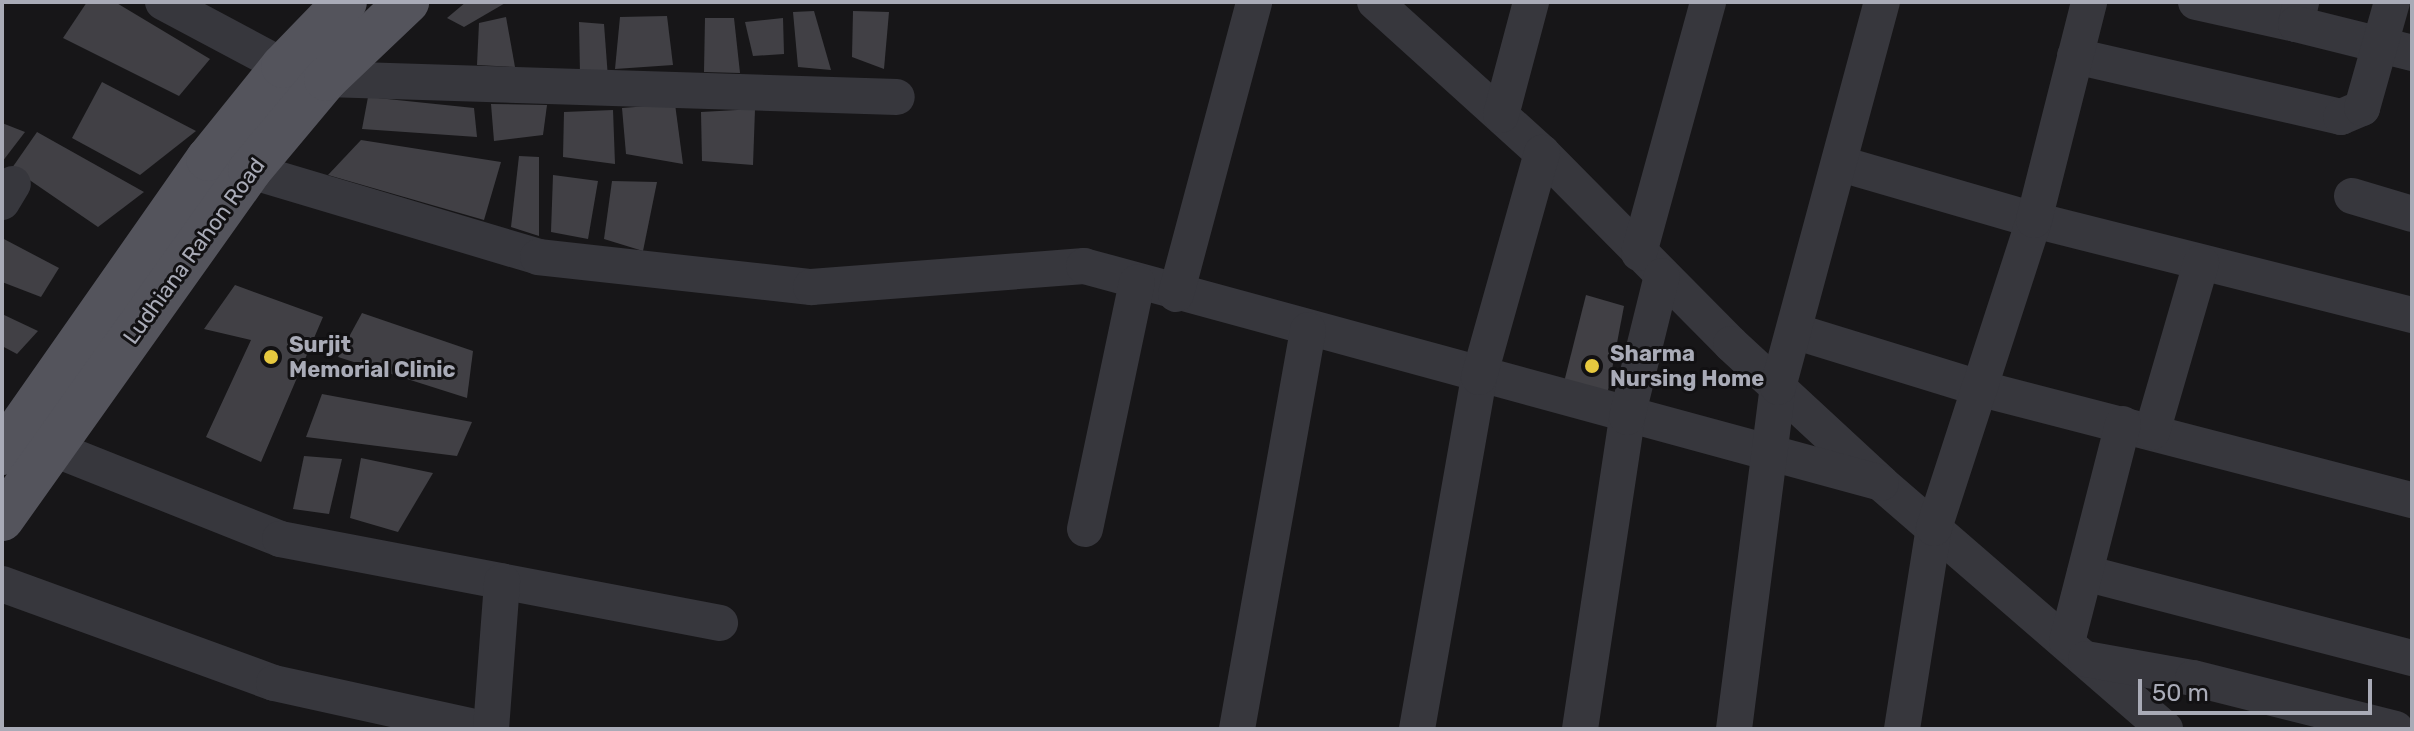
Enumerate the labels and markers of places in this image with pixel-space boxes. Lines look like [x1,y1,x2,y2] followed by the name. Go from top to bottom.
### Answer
[289,331,456,382] place label: Surjit Memorial Clinic
[1610,340,1764,392] place label: Sharma Nursing Home
[260,346,282,368] marker: Surjit Memorial Clinic
[1581,355,1603,377] marker: Sharma Nursing Home

